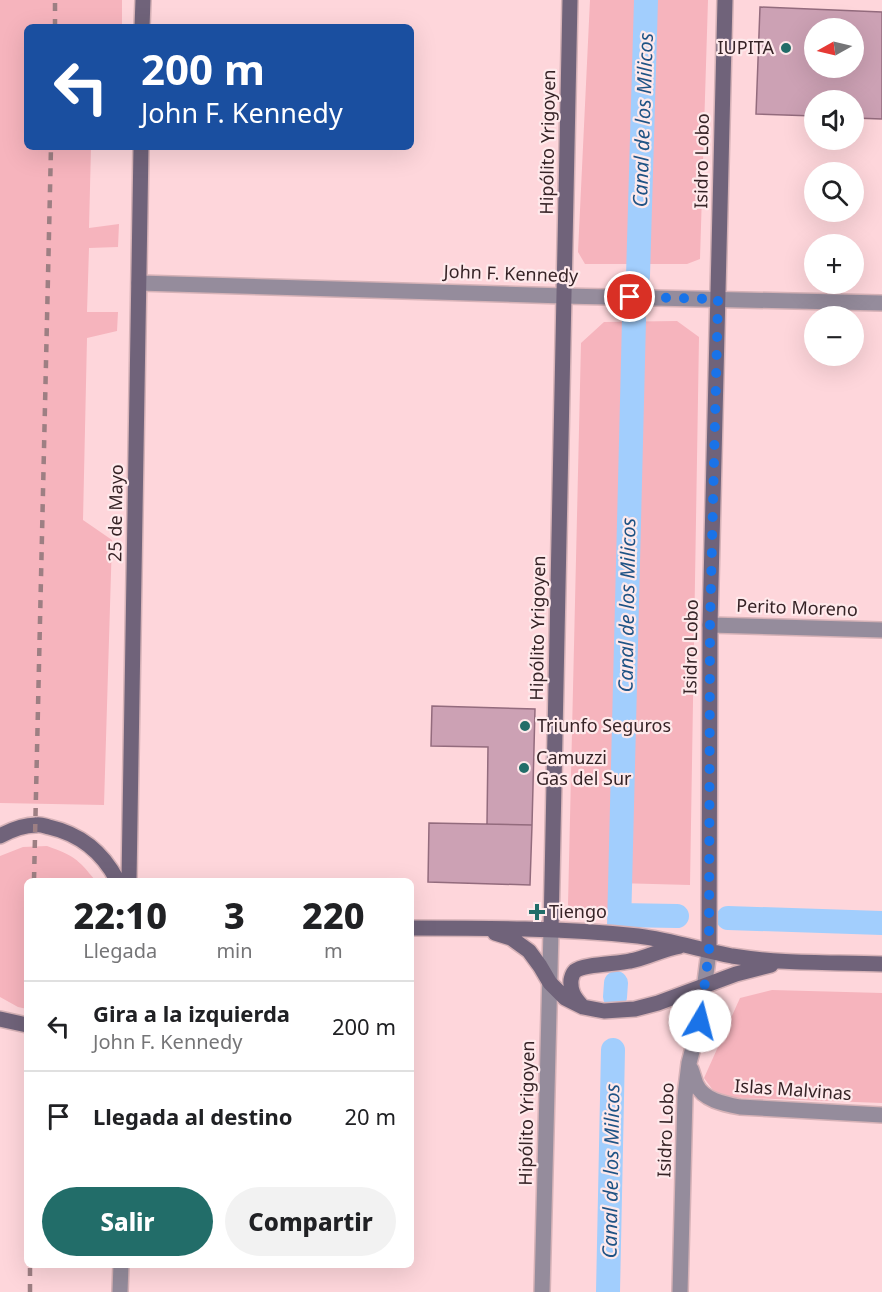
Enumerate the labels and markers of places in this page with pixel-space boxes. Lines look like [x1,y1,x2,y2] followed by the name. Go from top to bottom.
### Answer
[717,35,774,59] place label: IUPITA
[779,41,793,55] marker: IUPITA
[604,271,655,322] pin
[537,713,671,737] place label: Triunfo Seguros
[518,719,532,733] marker: Triunfo Seguros
[536,745,632,790] place label: Camuzzi Gas del Sur
[517,761,531,775] marker: Camuzzi Gas del Sur
[549,899,607,923] place label: Tiengo
[530,905,544,919] marker: Tiengo

